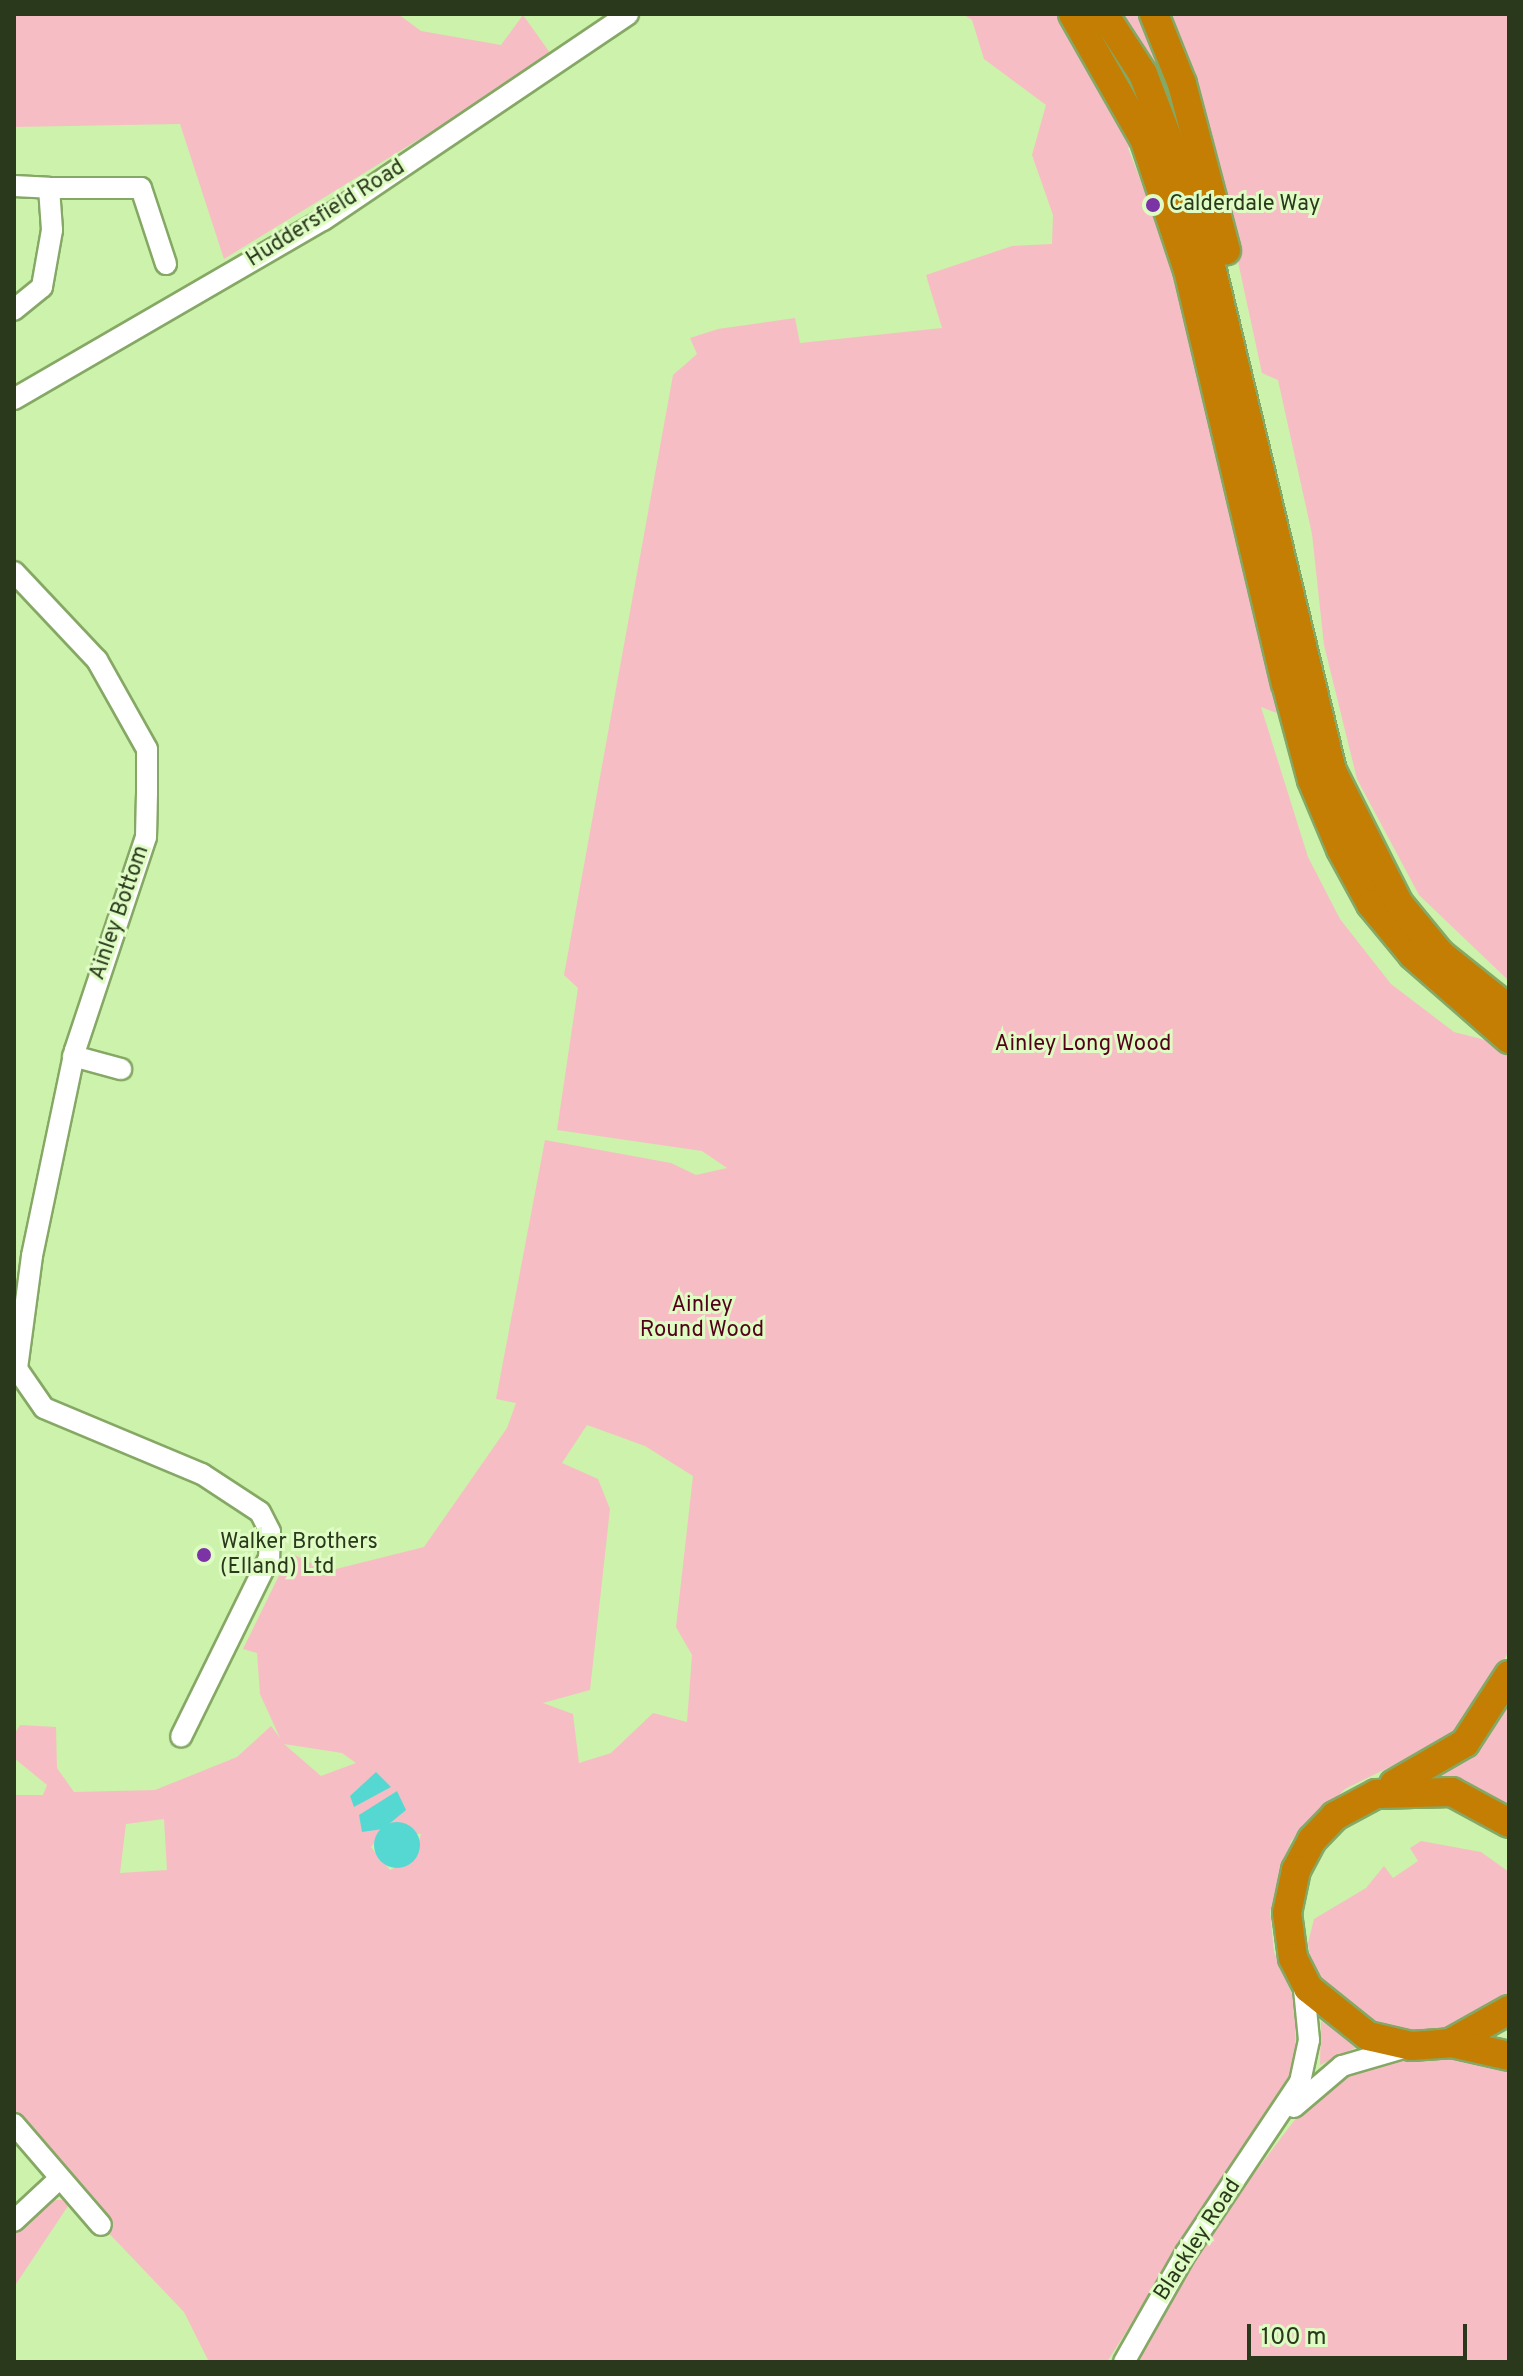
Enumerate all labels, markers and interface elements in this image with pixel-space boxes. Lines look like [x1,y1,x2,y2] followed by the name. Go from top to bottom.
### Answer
[242,155,410,273] street label: Huddersfield Road
[1169,192,1321,218] place label: Calderdale Way
[1144,196,1162,214] marker: Calderdale Way
[85,842,155,984] street label: Ainley Bottom
[994,1032,1172,1058] park label: Ainley Long Wood
[640,1292,764,1344] park label: Ainley Round Wood
[220,1529,378,1580] place label: Walker Brothers (Elland) Ltd
[195,1546,213,1564] marker: Walker Brothers (Elland) Ltd
[1149,2174,1247,2306] street label: Blackley Road
[1251,2308,1471,2358] scale bar
[1261,2323,1327,2353] text: 100 m

